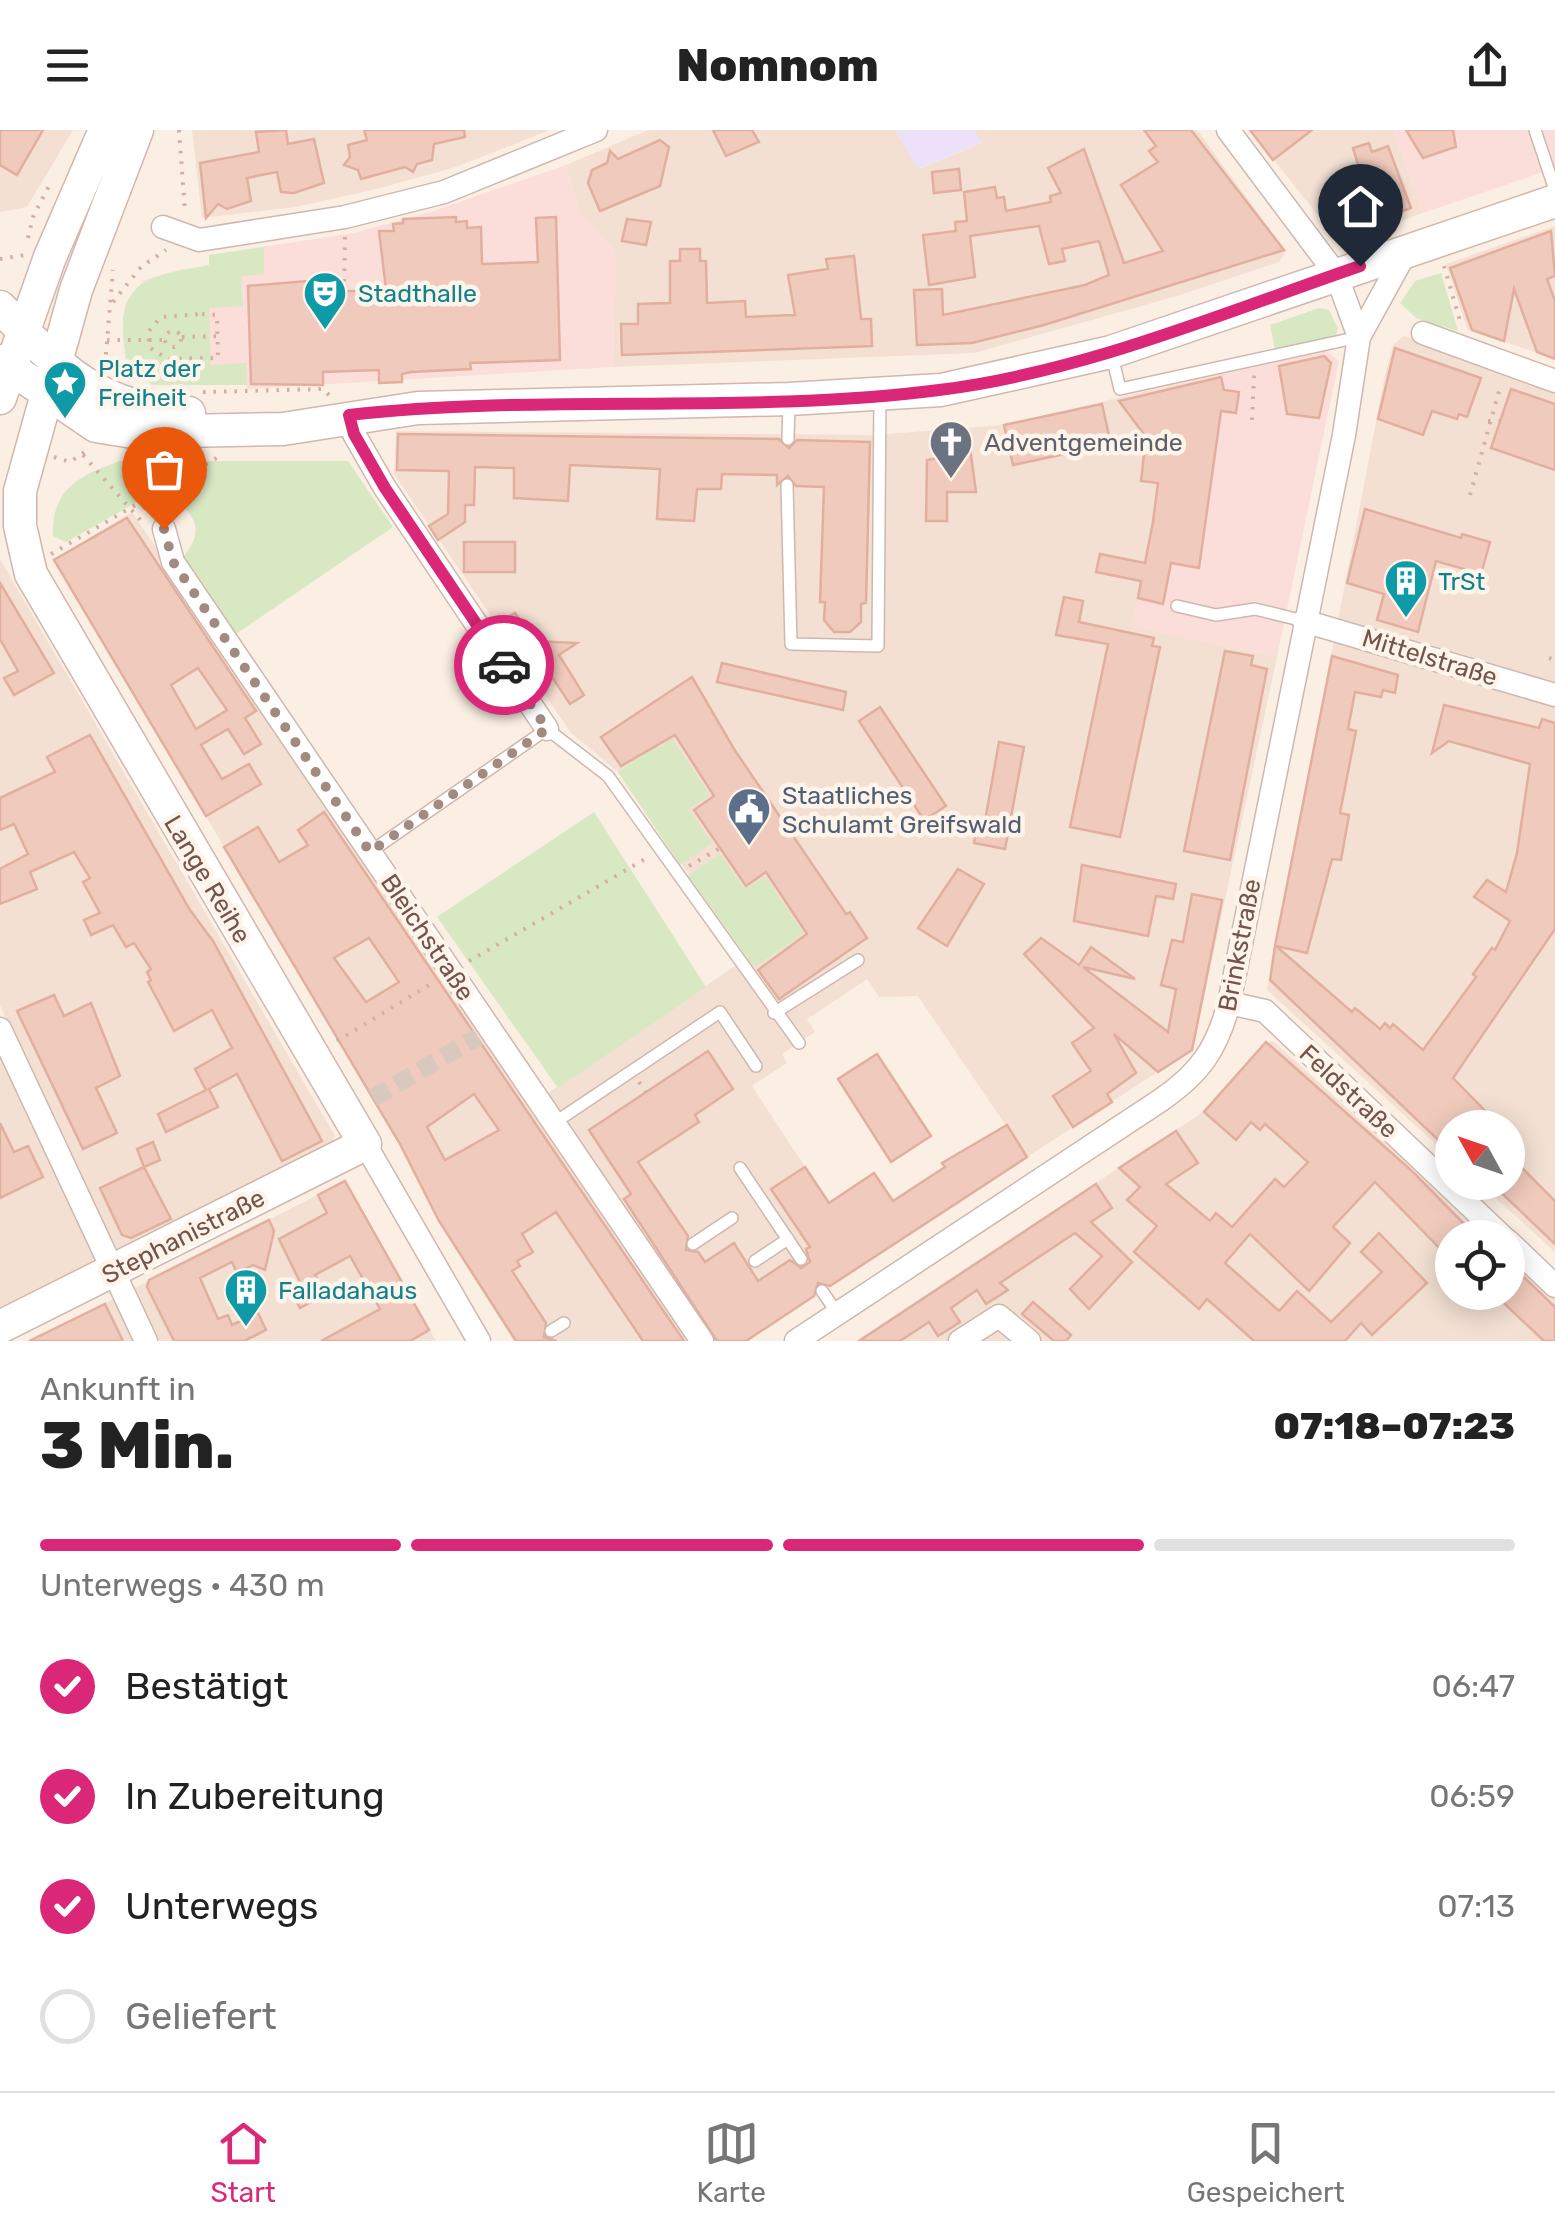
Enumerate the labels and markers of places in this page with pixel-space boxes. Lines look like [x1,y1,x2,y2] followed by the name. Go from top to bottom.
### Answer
[1318,164,1403,267] pin
[302,270,348,331] theatre icon: Stadthalle
[358,279,477,308] place label: Stadthalle
[98,354,201,412] place label: Platz der Freiheit
[42,359,88,420] place icon: Platz der Freiheit
[928,419,974,480] church icon: Adventgemeinde
[122,427,207,530] pin
[984,428,1183,457] place label: Adventgemeinde
[1383,558,1429,619] building icon: TrSt
[1438,567,1485,596] place label: TrSt
[782,781,1022,839] place label: Staatliches Schulamt Greifswald
[726,786,772,847] public building icon: Staatliches Schulamt Greifswald
[223,1267,269,1328] building icon: Falladahaus
[278,1276,417,1305] place label: Falladahaus

